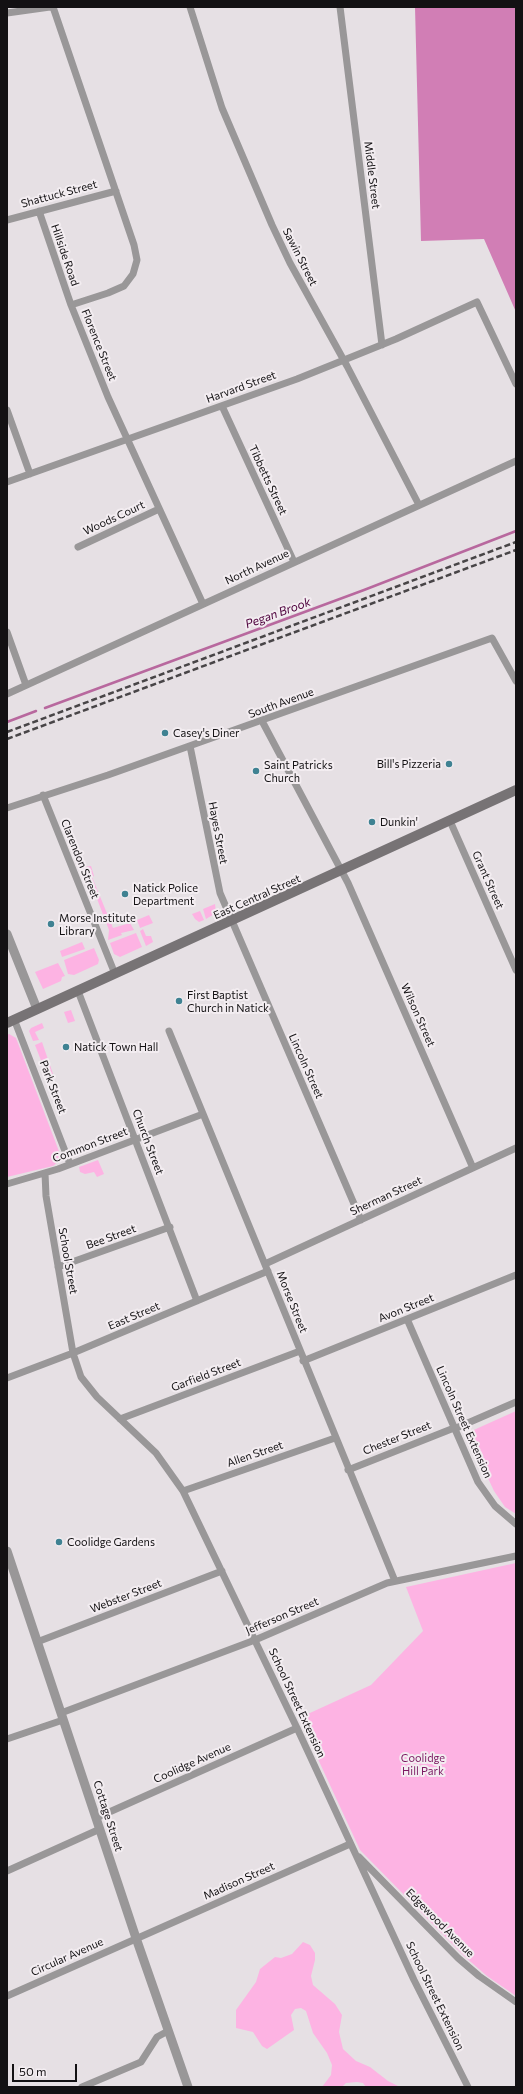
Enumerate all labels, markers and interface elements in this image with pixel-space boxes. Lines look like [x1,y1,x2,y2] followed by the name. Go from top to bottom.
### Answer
[361,141,383,209] street label: Middle Street
[19,177,99,211] street label: Shattuck Street
[48,222,82,288] street label: Hillside Road
[280,226,320,288] street label: Sawin Street
[79,307,119,383] street label: Florence Street
[204,368,278,406] street label: Harvard Street
[246,443,290,517] street label: Tibbetts Street
[81,498,147,538] street label: Woods Court
[223,546,291,588] street label: North Avenue
[243,594,313,632] water label: Pegan Brook
[246,685,316,721] street label: South Avenue
[173,726,239,740] place label: Casey's Diner
[160,728,170,738] marker: Casey's Diner
[377,757,441,771] place label: Bill's Pizzeria
[264,758,333,784] place label: Saint Patricks Church
[444,759,454,769] marker: Bill's Pizzeria
[251,766,261,776] marker: Saint Patricks Church
[205,801,231,865] street label: Hayes Street
[380,815,418,829] place label: Dunkin'
[58,817,102,901] street label: Clarendon Street
[367,817,377,827] marker: Dunkin'
[469,849,507,911] street label: Grant Street
[211,872,303,922] street label: East Central Street
[133,881,198,907] place label: Natick Police Department
[120,889,130,899] marker: Natick Police Department
[59,911,136,937] place label: Morse Institute Library
[46,919,56,929] marker: Morse Institute Library
[398,981,438,1049] street label: Wilson Street
[187,988,269,1014] place label: First Baptist Church in Natick
[174,996,184,1006] marker: First Baptist Church in Natick
[286,1031,326,1101] street label: Lincoln Street
[74,1040,158,1054] place label: Natick Town Hall
[61,1042,71,1052] marker: Natick Town Hall
[37,1058,69,1116] street label: Park Street
[129,1107,167,1177] street label: Church Street
[51,1125,129,1165] street label: Common Street
[348,1174,424,1218] street label: Sherman Street
[84,1222,138,1252] street label: Bee Street
[56,1227,80,1295] street label: School Street
[274,1269,310,1335] street label: Morse Street
[376,1291,436,1325] street label: Avon Street
[106,1299,162,1333] street label: East Street
[169,1356,243,1394] street label: Garfield Street
[433,1364,495,1480] street label: Lincoln Street Extension
[361,1418,433,1458] street label: Chester Street
[225,1438,285,1470] street label: Allen Street
[67,1535,155,1549] place label: Coolidge Gardens
[54,1537,64,1547] marker: Coolidge Gardens
[88,1576,164,1616] street label: Webster Street
[243,1595,321,1637] street label: Jefferson Street
[266,1646,328,1760] street label: School Street Extension
[151,1740,233,1786] street label: Coolidge Avenue
[401,1751,445,1777] park label: Coolidge Hill Park
[90,1779,126,1853] street label: Cottage Street
[201,1859,277,1903] street label: Madison Street
[403,1886,477,1960] street label: Edgewood Avenue
[29,1935,105,1979] street label: Circular Avenue
[403,1940,467,2052] street label: School Street Extension
[14,2056,79,2082] scale bar
[19,2064,47,2078] text: 50 m

